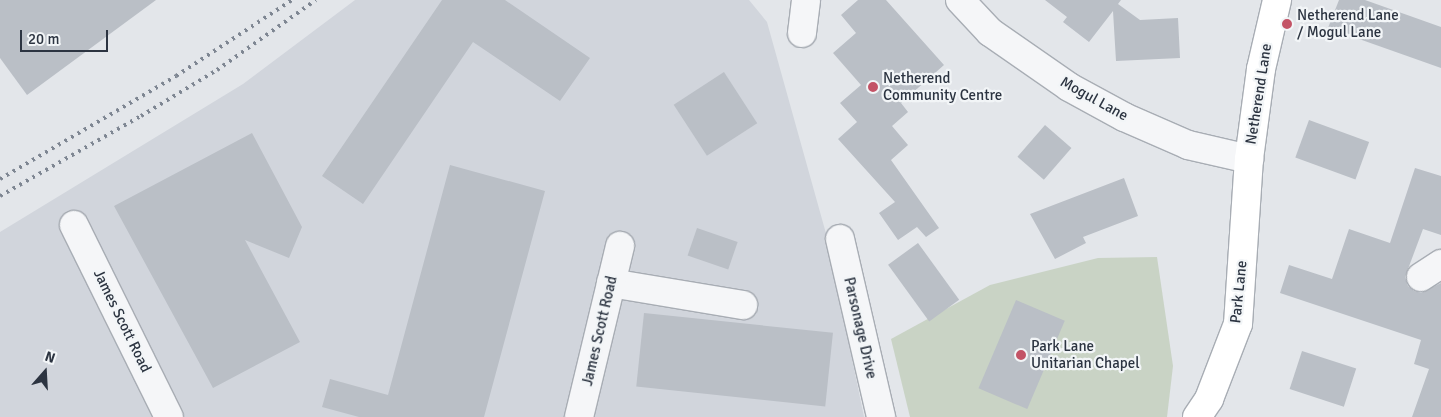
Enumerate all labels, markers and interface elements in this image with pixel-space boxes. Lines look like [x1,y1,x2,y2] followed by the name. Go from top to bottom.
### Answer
[1297,6,1399,41] place label: Netherend Lane / Mogul Lane
[1281,18,1293,30] marker: Netherend Lane / Mogul Lane
[22,20,110,52] scale bar
[28,30,59,48] text: 20 m
[1242,42,1276,146] street label: Netherend Lane
[883,69,1002,104] place label: Netherend Community Centre
[1057,73,1131,125] street label: Mogul Lane
[867,81,879,93] marker: Netherend Community Centre
[1227,260,1251,324] street label: Park Lane
[89,267,155,375] street label: James Scott Road
[579,274,621,388] street label: James Scott Road
[840,275,880,381] street label: Parsonage Drive
[1031,337,1140,372] place label: Park Lane Unitarian Chapel
[20,347,70,397] north arrow
[43,348,57,367] text: N
[1015,349,1027,361] marker: Park Lane Unitarian Chapel

